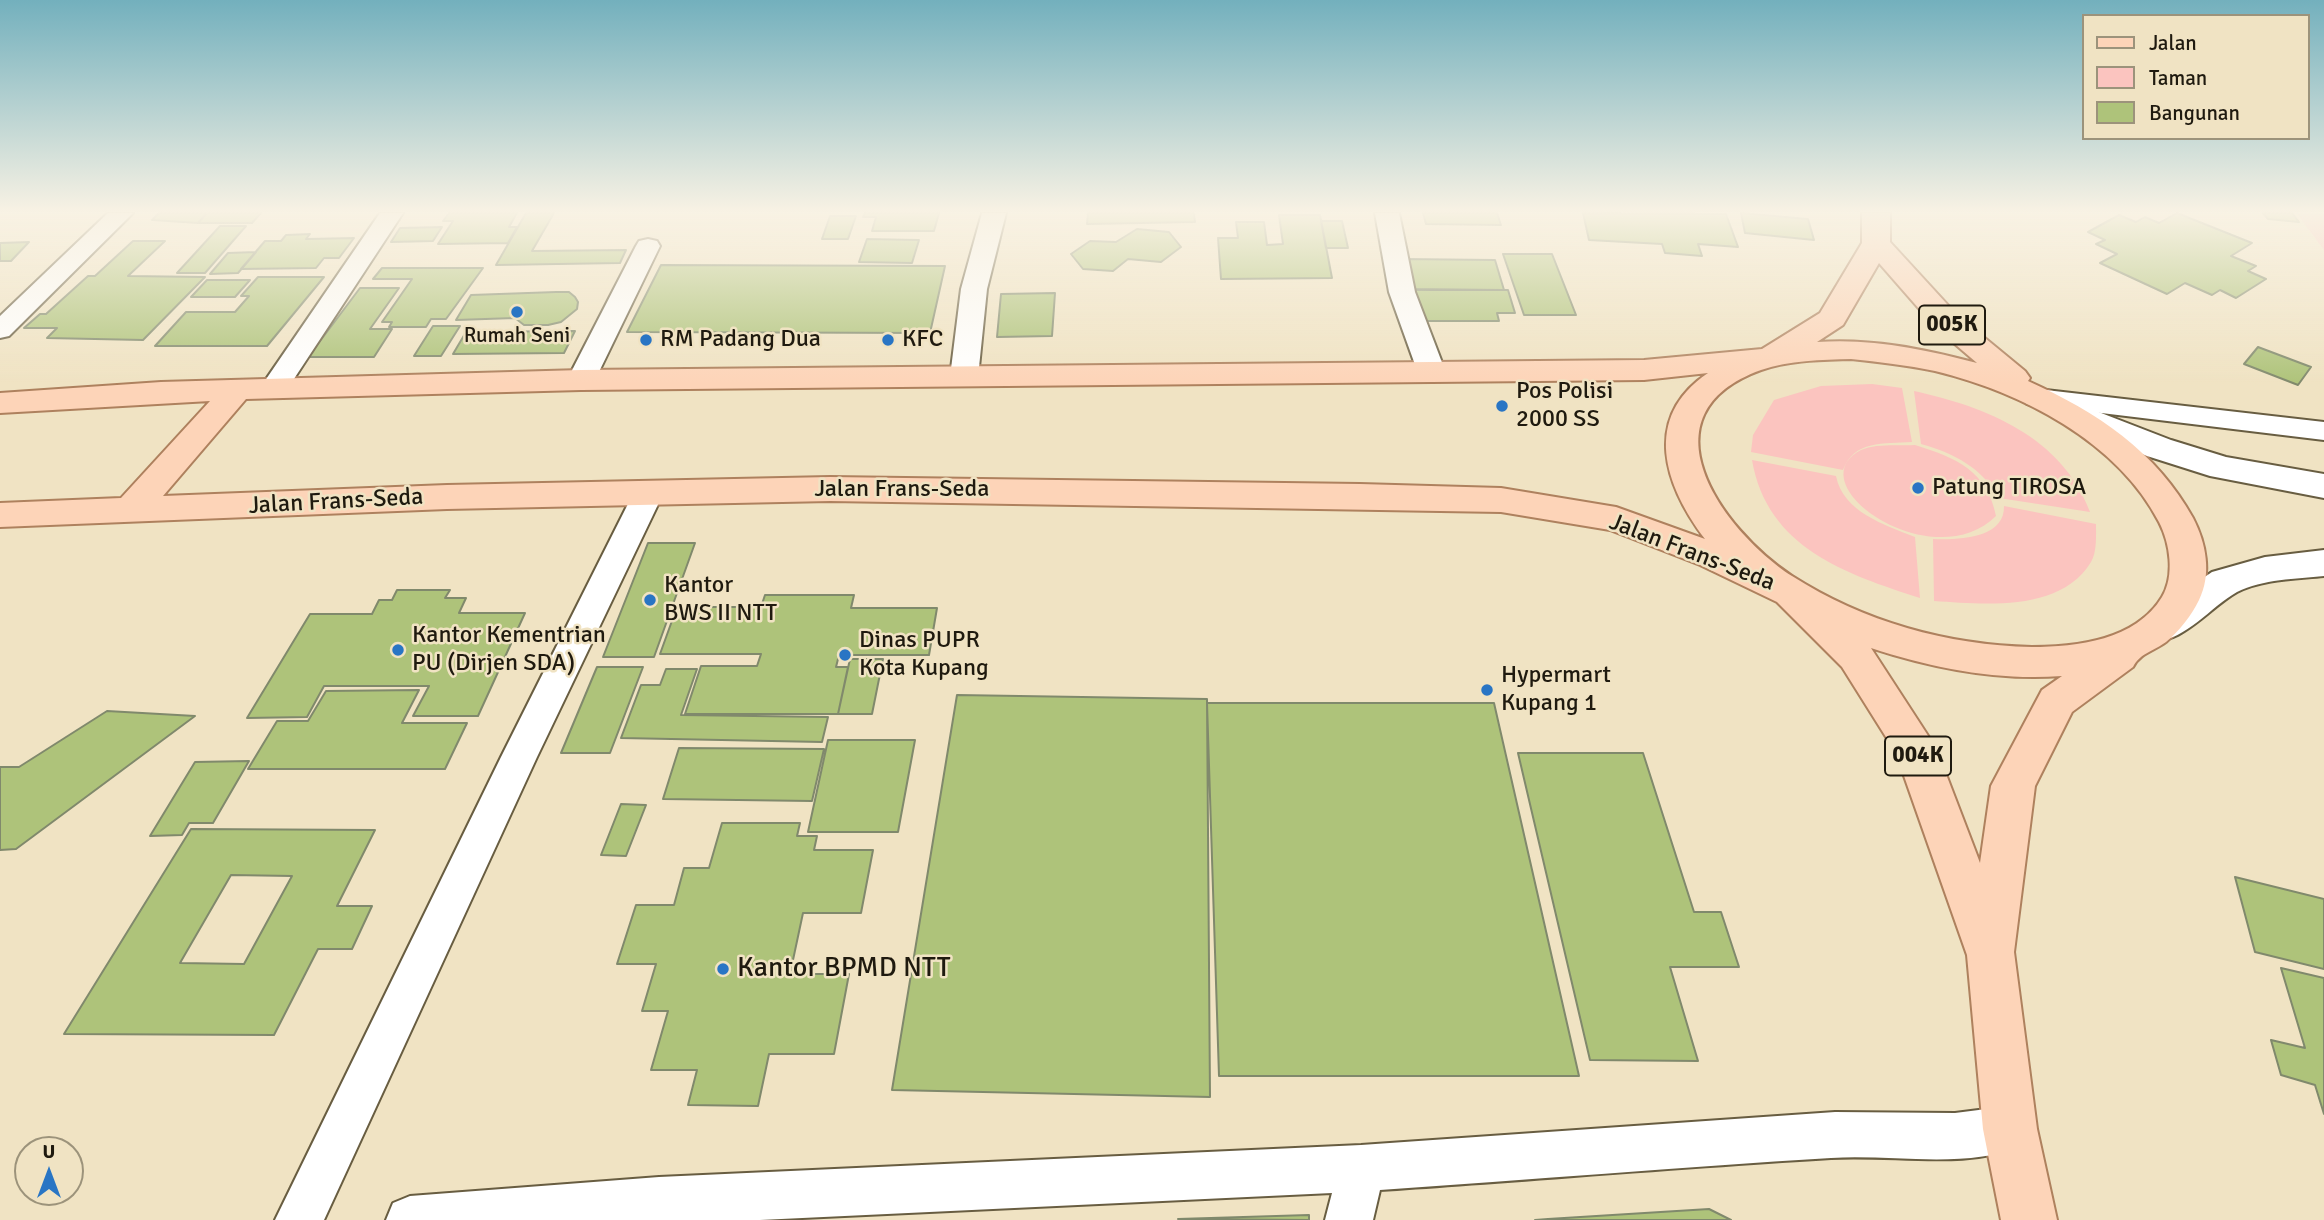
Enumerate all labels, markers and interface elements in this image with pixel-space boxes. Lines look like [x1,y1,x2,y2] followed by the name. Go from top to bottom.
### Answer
[2082,14,2310,140] legend
[2149,30,2197,56] text: Jalan
[2149,65,2207,91] text: Taman
[2149,100,2240,126] text: Bangunan
[509,304,525,320] marker: Rumah Seni
[1919,306,1985,344] road number: 005K
[464,323,570,349] place label: Rumah Seni
[660,326,821,354] place label: RM Padang Dua
[902,326,943,354] place label: KFC
[638,332,654,348] marker: RM Padang Dua
[880,332,896,348] marker: KFC
[1516,378,1613,434] place label: Pos Polisi 2000 SS
[1494,398,1510,414] marker: Pos Polisi 2000 SS
[1932,474,2086,502] place label: Patung TIROSA
[815,476,989,504] street label: Jalan Frans-Seda
[1910,480,1926,496] marker: Patung TIROSA
[248,483,424,521] street label: Jalan Frans-Seda
[1605,508,1779,598] street label: Jalan Frans-Seda
[664,572,777,628] place label: Kantor BWS II NTT
[642,592,658,608] marker: Kantor BWS II NTT
[412,622,606,678] place label: Kantor Kementrian PU (Dirjen SDA)
[859,627,989,683] place label: Dinas PUPR Kota Kupang
[390,642,406,658] marker: Kantor Kementrian PU (Dirjen SDA)
[837,647,853,663] marker: Dinas PUPR Kota Kupang
[1501,662,1611,718] place label: Hypermart Kupang 1
[1479,682,1495,698] marker: Hypermart Kupang 1
[1885,736,1951,776] road number: 004K
[737,952,950,986] place label: Kantor BPMD NTT
[715,961,731,977] marker: Kantor BPMD NTT
[14,1136,84,1206] north arrow
[43,1140,55,1164] text: U

